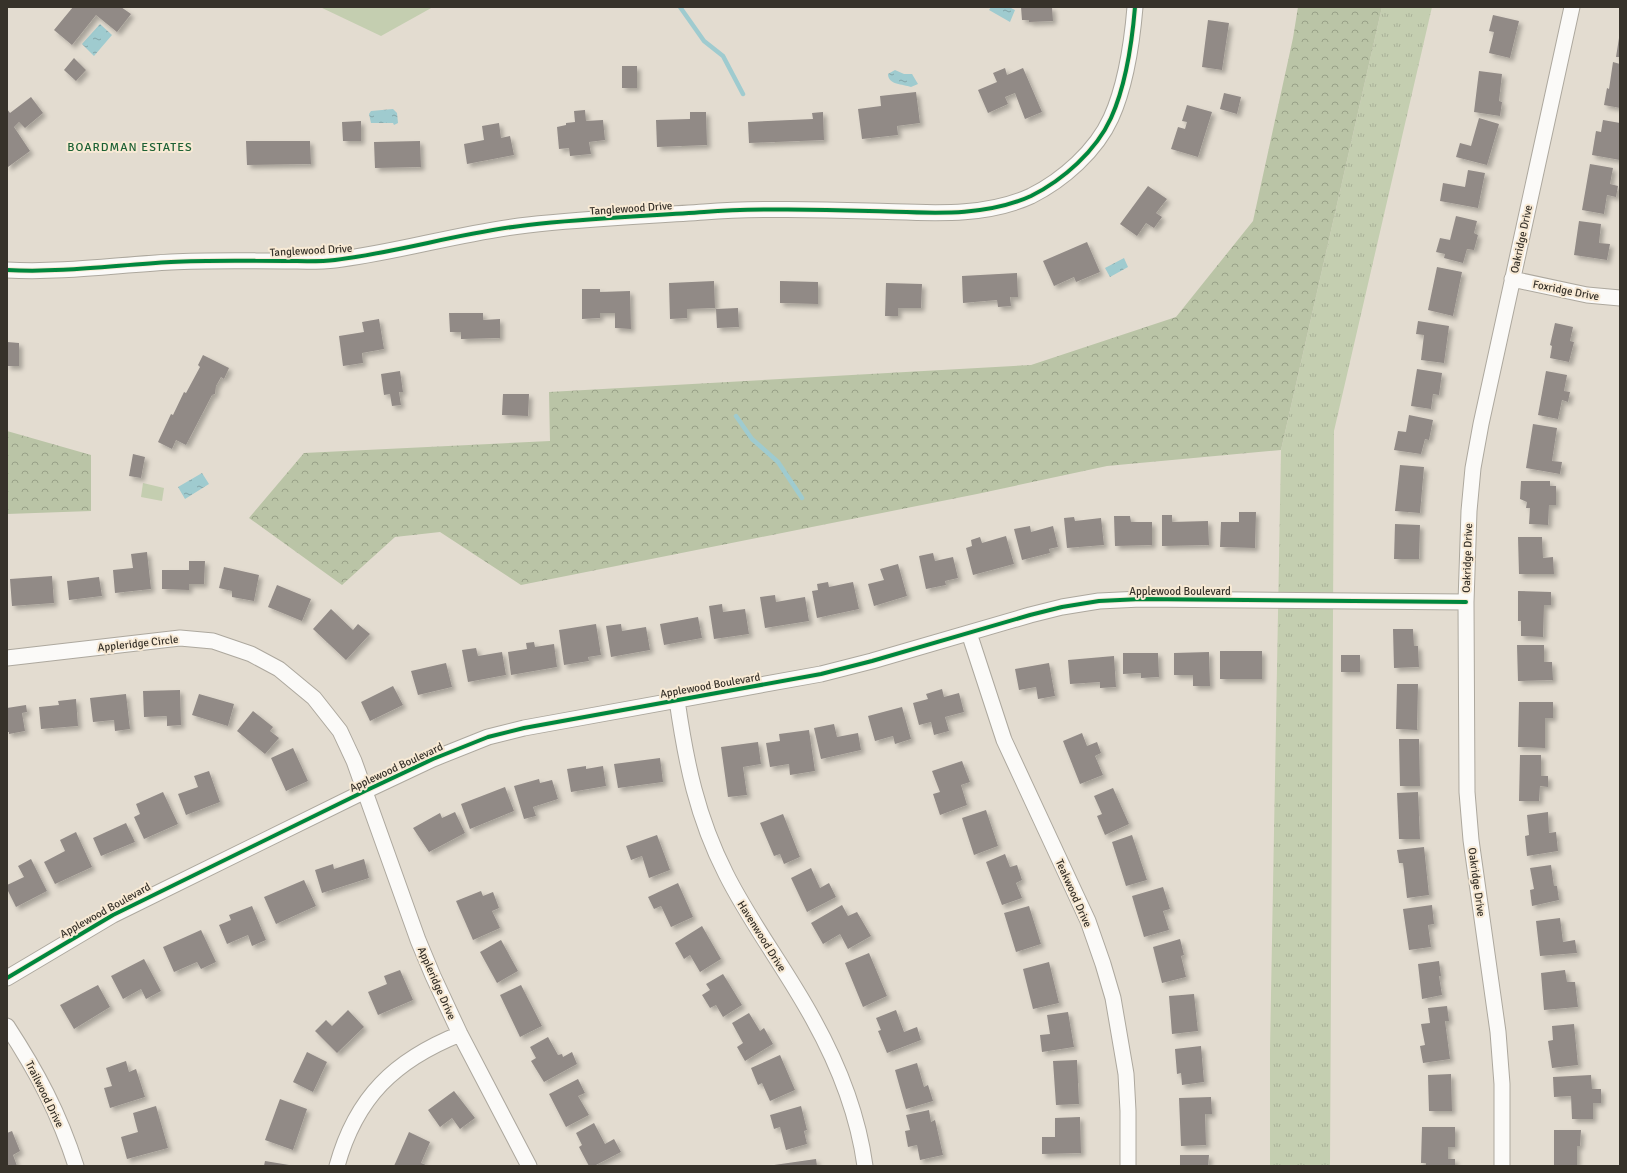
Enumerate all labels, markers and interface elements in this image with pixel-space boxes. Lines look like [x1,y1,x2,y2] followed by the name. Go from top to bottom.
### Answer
[67,140,193,155] district label: BOARDMAN ESTATES
[589,199,673,218] street label: Tanglewood Drive
[1508,204,1535,274] street label: Oakridge Drive
[269,242,353,259] street label: Tanglewood Drive
[1532,278,1600,303] street label: Foxridge Drive
[1460,523,1475,593] street label: Oakridge Drive
[1129,585,1231,598] street label: Applewood Boulevard
[97,633,179,654] street label: Appleridge Circle
[659,670,761,701] street label: Applewood Boulevard
[347,740,445,795] street label: Applewood Boulevard
[1465,847,1488,917] street label: Oakridge Drive
[1053,857,1094,929] street label: Teakwood Drive
[58,880,153,941] street label: Applewood Boulevard
[735,898,789,974] street label: Havenwood Drive
[415,945,458,1022] street label: Appleridge Drive
[23,1059,66,1130] street label: Trailwood Drive

